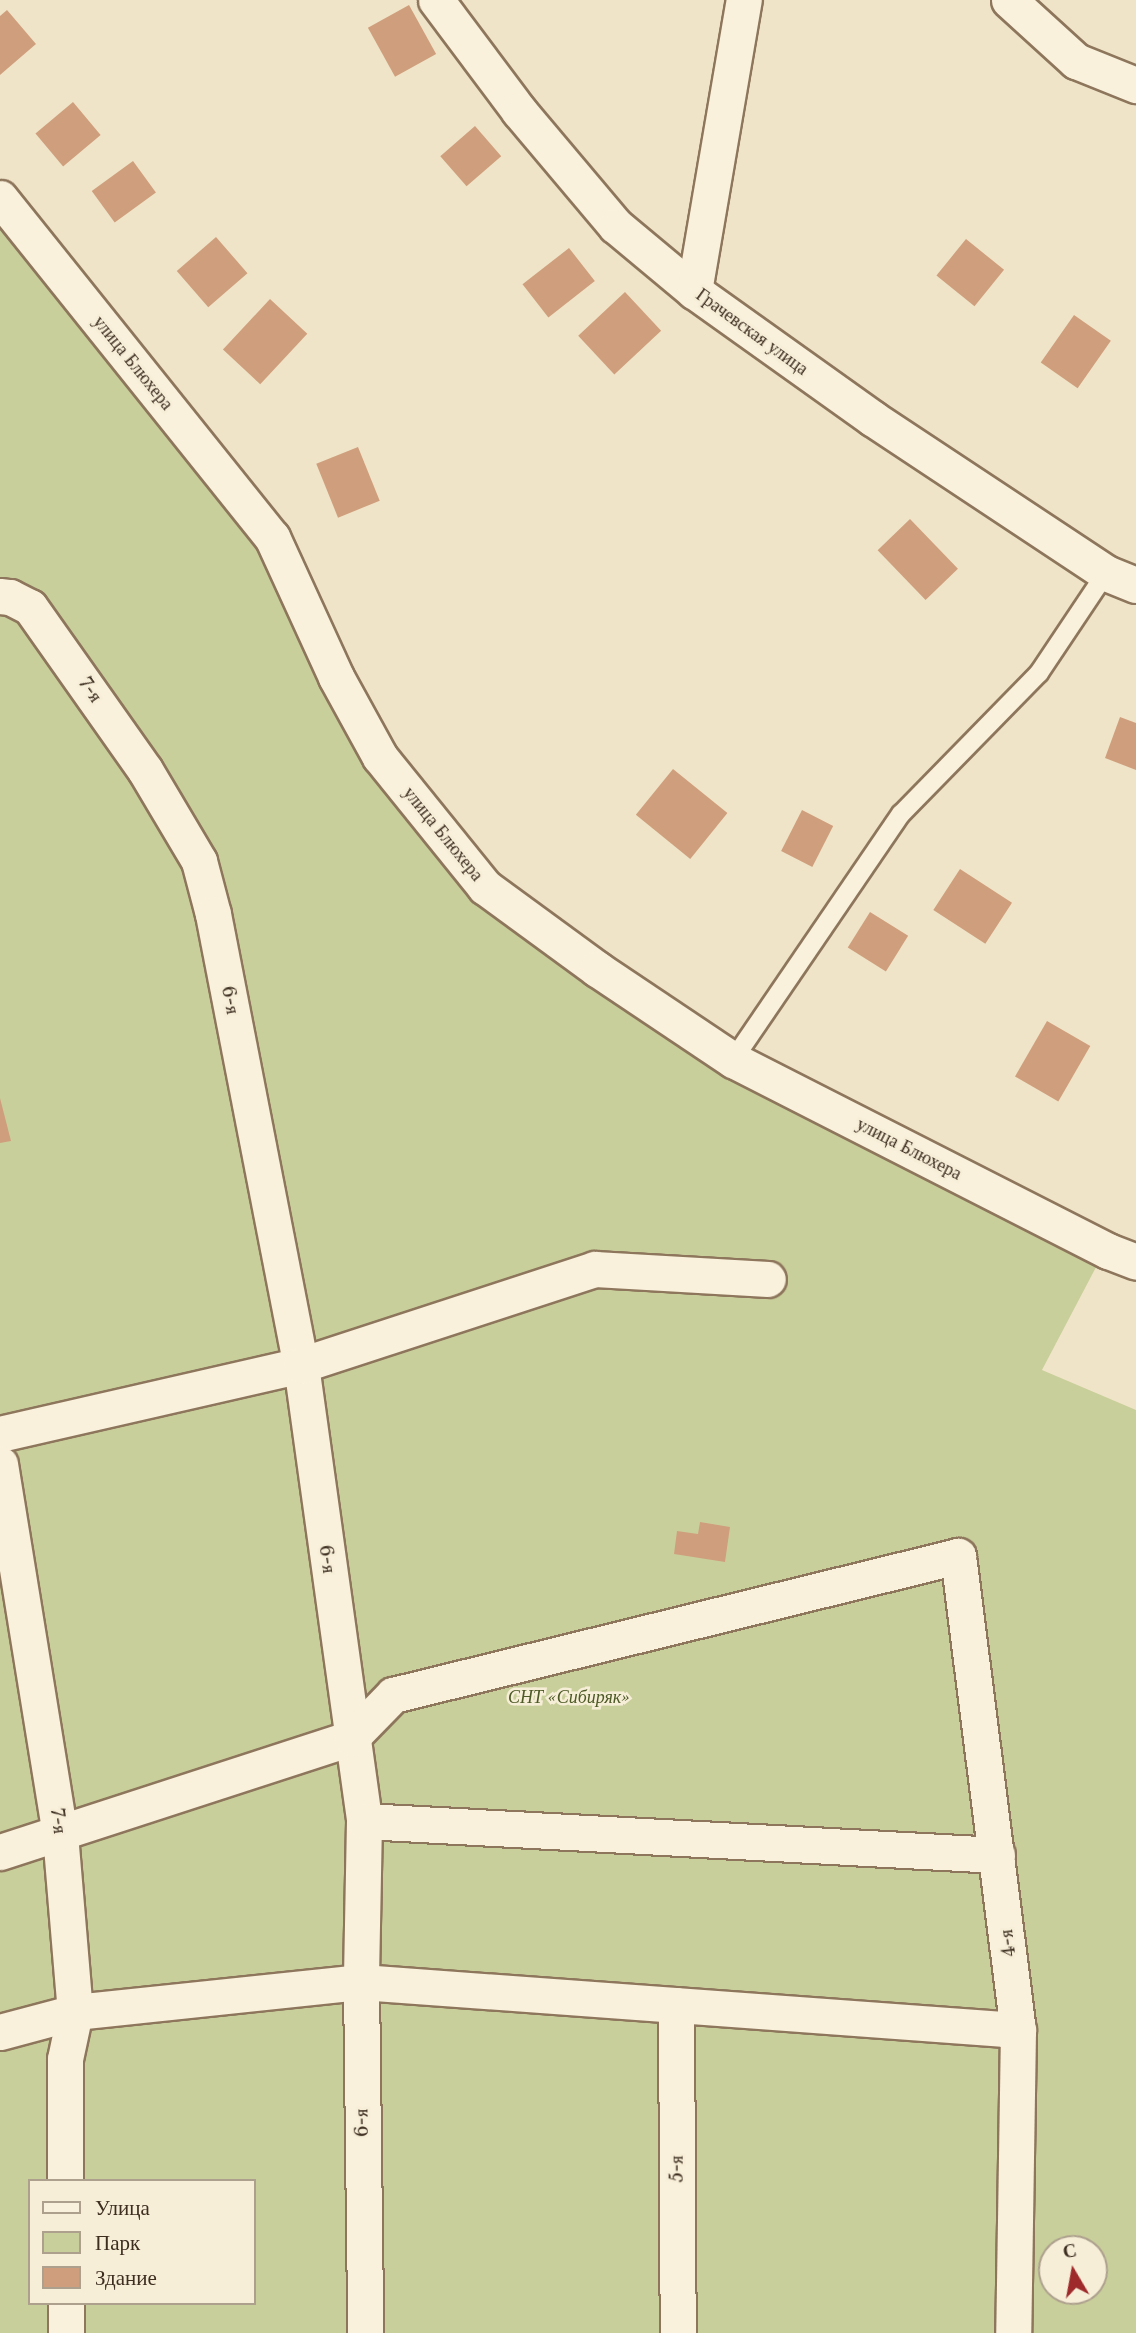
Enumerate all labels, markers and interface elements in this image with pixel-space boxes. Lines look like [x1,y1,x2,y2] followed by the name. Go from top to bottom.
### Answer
[692,284,812,380] street label: Грачевская улица
[88,312,178,414] street label: улица Блюхера
[74,673,106,707] street label: 7-я
[398,783,488,885] street label: улица Блюхера
[217,984,243,1016] street label: 6-я
[853,1113,965,1185] street label: улица Блюхера
[314,1544,340,1574] street label: 6-я
[508,1686,630,1708] park label: СНТ «Сибиряк»
[46,1807,70,1835] street label: 7-я
[996,1928,1020,1958] street label: 4-я
[351,2109,373,2137] street label: 6-я
[666,2156,688,2182] street label: 5-я
[28,2179,256,2305] legend
[95,2195,150,2221] text: Улица
[95,2230,140,2256] text: Парк
[1038,2235,1108,2305] north arrow
[1061,2238,1078,2263] text: С
[95,2265,157,2291] text: Здание

